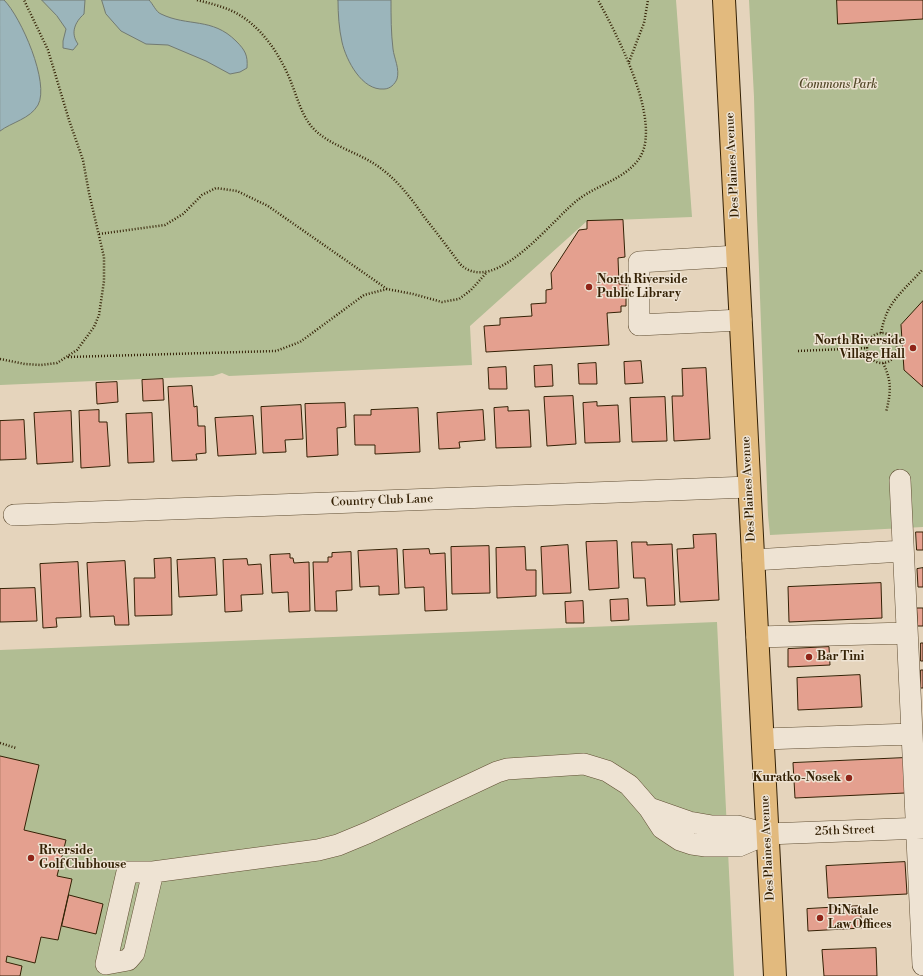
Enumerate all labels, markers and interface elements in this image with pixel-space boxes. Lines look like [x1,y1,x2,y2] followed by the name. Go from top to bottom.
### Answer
[799,78,877,92] park label: Commons Park
[723,112,743,218] street label: Des Plaines Avenue
[597,273,688,301] place label: North Riverside Public Library
[584,282,594,292] marker: North Riverside Public Library
[814,334,905,362] place label: North Riverside Village Hall
[908,343,918,353] marker: North Riverside Village Hall
[739,436,759,542] street label: Des Plaines Avenue
[331,492,433,510] street label: Country Club Lane
[817,650,864,664] place label: Bar Tini
[804,652,814,662] marker: Bar Tini
[753,771,841,785] place label: Kuratko-Nosek
[844,773,854,783] marker: Kuratko-Nosek
[758,795,778,901] street label: Des Plaines Avenue
[815,823,875,839] street label: 25th Street
[39,844,126,872] place label: Riverside Golf Clubhouse
[26,853,36,863] marker: Riverside Golf Clubhouse
[828,904,892,932] place label: DiNatale Law Offices
[815,913,825,923] marker: DiNatale Law Offices

